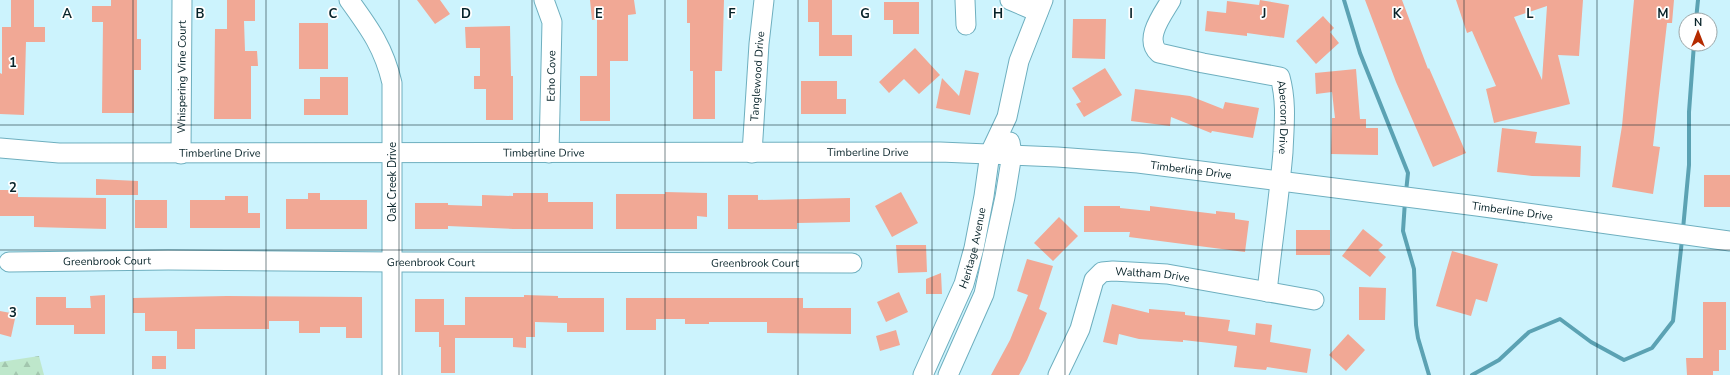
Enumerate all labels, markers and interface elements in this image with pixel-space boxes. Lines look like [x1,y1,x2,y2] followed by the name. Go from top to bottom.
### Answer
[62,5,72,23] text: A
[196,5,205,23] text: B
[329,5,338,23] text: C
[461,5,471,23] text: D
[595,5,603,23] text: E
[728,5,736,23] text: F
[860,5,870,23] text: G
[993,5,1003,23] text: H
[1129,5,1133,23] text: I
[1261,5,1266,23] text: J
[1393,5,1402,23] text: K
[1526,5,1534,23] text: L
[1657,5,1669,23] text: M
[1678,12,1718,52] north arrow
[1694,15,1702,30] text: N
[174,20,190,134] street label: Whispering Vine Court
[747,30,768,122] street label: Tanglewood Drive
[544,50,559,102] street label: Echo Cove
[9,54,17,72] text: 1
[1273,79,1292,155] street label: Abercorn Drive
[385,142,400,222] street label: Oak Creek Drive
[503,145,585,160] street label: Timberline Drive
[827,145,909,160] street label: Timberline Drive
[179,146,261,161] street label: Timberline Drive
[1149,158,1233,183] street label: Timberline Drive
[9,179,17,197] text: 2
[1471,198,1554,224] street label: Timberline Drive
[956,206,990,291] street label: Heritage Avenue
[63,253,151,269] street label: Greenbrook Court
[387,255,475,270] street label: Greenbrook Court
[711,256,799,271] street label: Greenbrook Court
[1115,264,1191,286] street label: Waltham Drive
[9,304,17,322] text: 3

